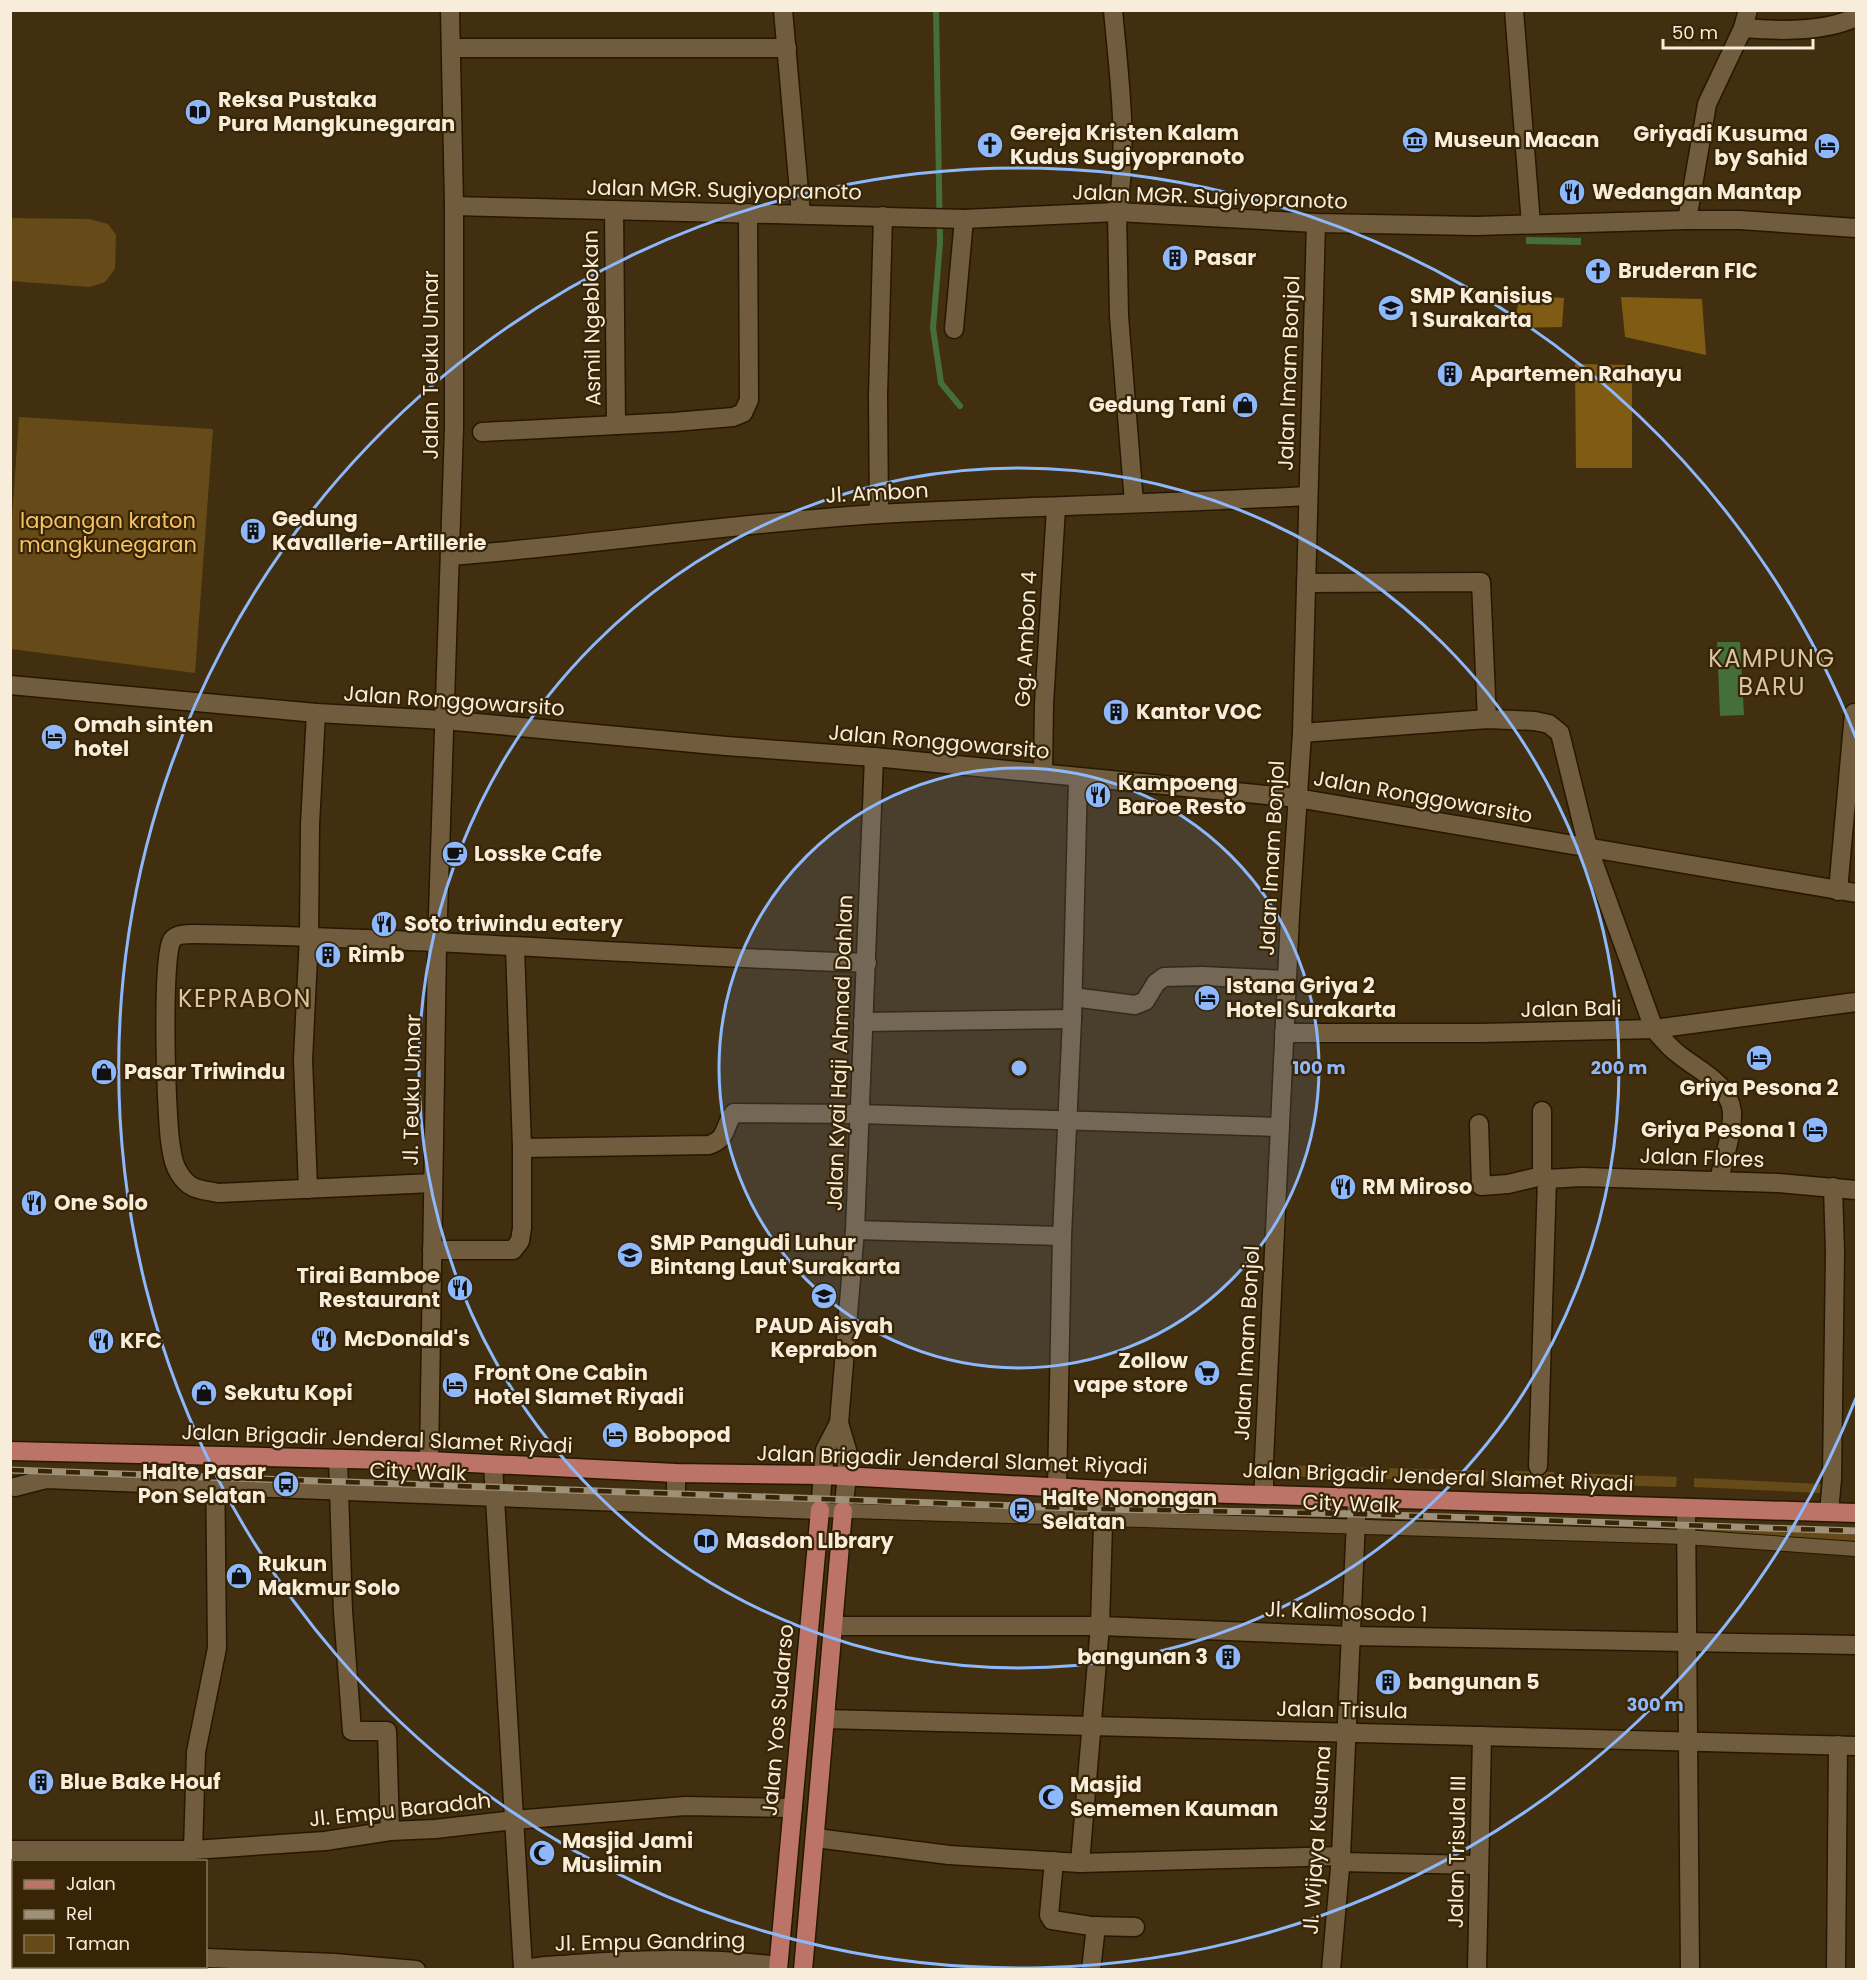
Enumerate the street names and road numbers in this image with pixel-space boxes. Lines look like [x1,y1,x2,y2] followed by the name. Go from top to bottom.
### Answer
[586,173,862,206] street label: Jalan MGR. Sugiyopranoto
[1072,177,1348,216] street label: Jalan MGR. Sugiyopranoto
[575,230,608,406] street label: Asmil Ngeblokan
[416,270,445,460] street label: Jalan Teuku Umar
[1271,275,1306,471] street label: Jalan Imam Bonjol
[825,475,929,510] street label: Jl. Ambon
[1007,570,1044,708] street label: Gg. Ambon 4
[342,678,566,723] street label: Jalan Ronggowarsito
[827,717,1051,766] street label: Jalan Ronggowarsito
[1252,760,1291,956] street label: Jalan Imam Bonjol
[1311,763,1535,830] street label: Jalan Ronggowarsito
[819,894,860,1212] street label: Jalan Kyai Haji Ahmad Dahlan
[1520,993,1622,1024] street label: Jalan Bali
[396,1014,427,1166] street label: Jl. Teuku Umar
[1639,1141,1765,1174] street label: Jalan Flores
[1227,1245,1266,1441] street label: Jalan Imam Bonjol
[181,1417,573,1460] street label: Jalan Brigadir Jenderal Slamet Riyadi
[756,1438,1148,1481] street label: Jalan Brigadir Jenderal Slamet Riyadi
[369,1455,467,1488] street label: City Walk
[1242,1455,1634,1498] street label: Jalan Brigadir Jenderal Slamet Riyadi
[1302,1487,1400,1520] street label: City Walk
[1264,1594,1428,1629] street label: Jl. Kalimosodo 1
[755,1623,800,1817] street label: Jalan Yos Sudarso
[1276,1694,1408,1725] street label: Jalan Trisula
[1295,1745,1338,1935] street label: Jl. Wijaya Kusuma
[1441,1775,1472,1929] street label: Jalan Trisula III
[307,1786,492,1833] street label: Jl. Empu Baradah
[554,1925,746,1958] street label: Jl. Empu Gandring

